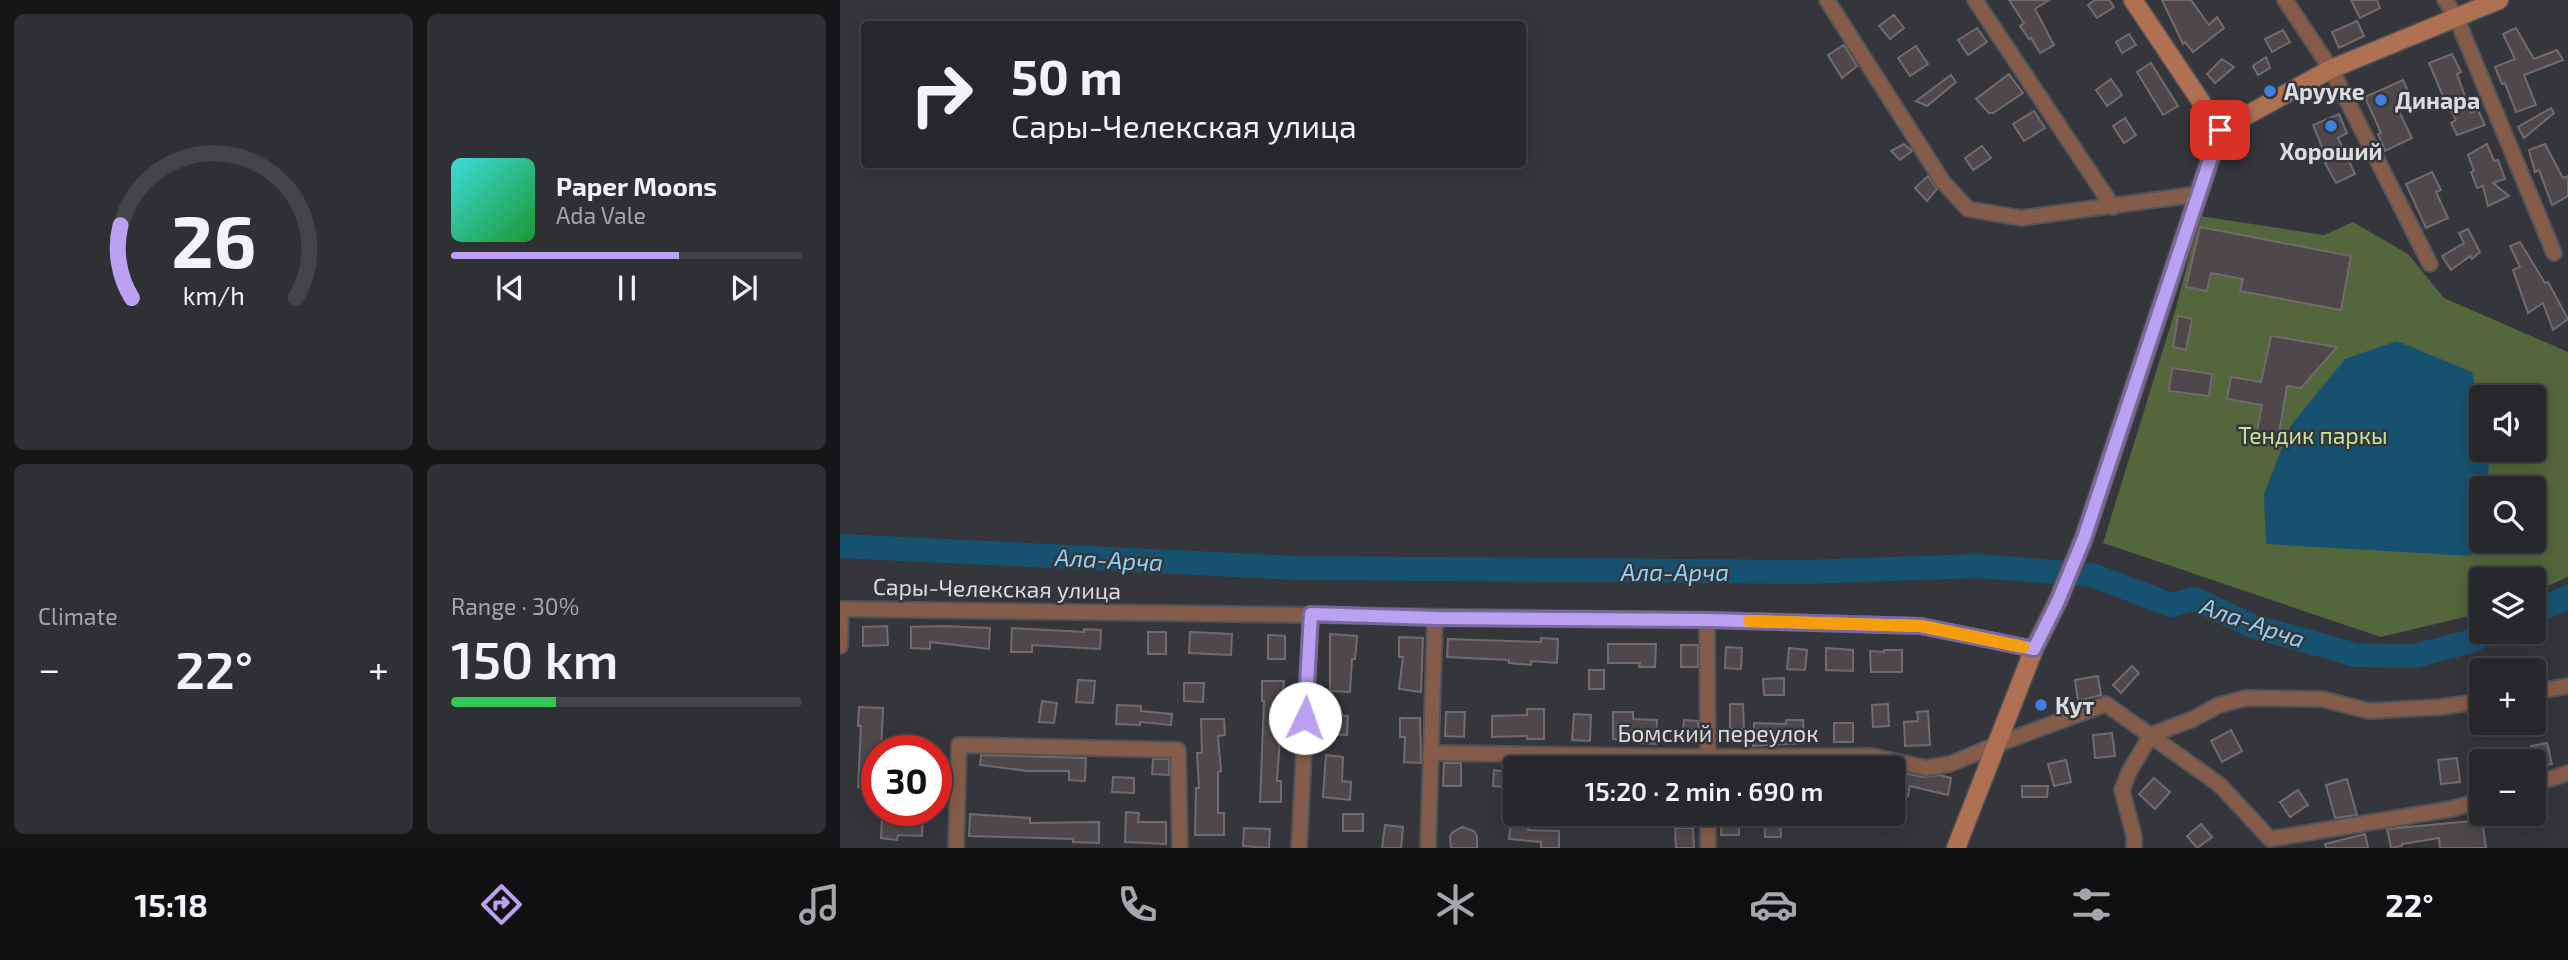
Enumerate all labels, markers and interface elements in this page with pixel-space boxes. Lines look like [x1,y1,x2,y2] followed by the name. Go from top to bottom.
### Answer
[1011,46,1123,105] text: 50 m
[896,49,987,140] icon: right
[2284,77,2365,105] place label: Арууке
[2262,83,2278,99] marker: Арууке
[2395,86,2480,114] place label: Динара
[2373,92,2389,108] marker: Динара
[2190,100,2250,160] pin
[1011,106,1357,144] text: Сары-Челекская улица
[2201,111,2239,149] icon: arrive
[2323,118,2339,134] marker: Хороший
[2280,137,2382,165] place label: Хороший
[556,170,717,201] text: Paper Moons
[171,196,256,284] text: 26
[556,201,646,229] text: Ada Vale
[491,269,529,307] icon: previous
[608,269,646,307] icon: pause
[725,269,763,307] icon: next
[182,280,245,310] text: km/h
[2469,385,2546,826] map controls
[2469,385,2546,462] button: sound
[2238,421,2388,449] park label: Тендик паркы
[2469,476,2546,553] button: search
[1053,542,1164,576] water label: Ала-Арча
[1620,557,1729,586] water label: Ала-Арча
[2469,567,2546,644] button: layers
[873,572,1121,605] street label: Сары-Челекская улица
[2196,590,2309,653] water label: Ала-Арча
[451,592,579,620] text: Range · 30%
[38,602,118,630] text: Climate
[451,627,618,689] text: 150 km
[175,637,253,699] text: 22°
[38,645,60,691] text: −
[368,645,389,691] text: +
[2469,658,2546,735] button: +
[1268,681,1342,755] position arrow
[2055,691,2094,719] place label: Кут
[2033,697,2049,713] marker: Кут
[1617,719,1819,748] street label: Бомский переулок
[861,735,952,826] speed limit sign: 30
[2469,749,2546,826] button: −
[1585,775,1823,806] text: 15:20 · 2 min · 690 m
[477,880,526,929] icon: directions
[795,880,844,929] icon: music
[1113,880,1162,929] icon: phone
[1431,880,1480,929] icon: climate
[1749,880,1798,929] icon: car
[2067,880,2116,929] icon: filters
[135,885,208,923] text: 15:18
[2385,885,2433,923] text: 22°

